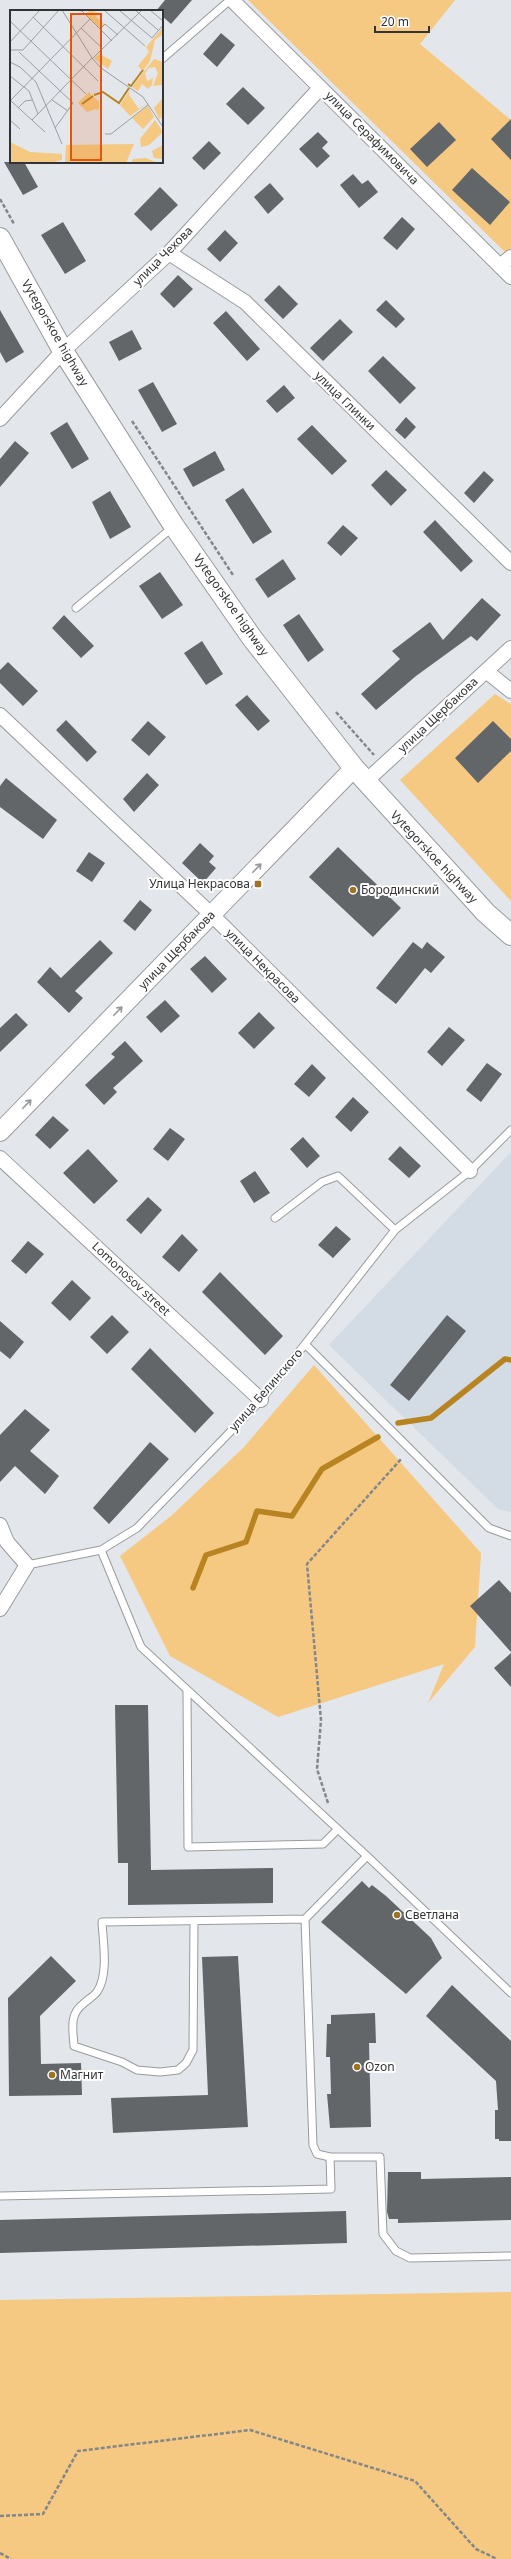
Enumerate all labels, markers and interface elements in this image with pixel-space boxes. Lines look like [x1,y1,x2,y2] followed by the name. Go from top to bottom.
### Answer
[375,8,429,34] scale bar
[10,10,163,163] inset map
[381,13,409,30] text: 20 m
[322,87,423,188] street label: улица Серафимовича
[129,222,196,289] street label: улица Чехова
[18,276,93,390] street label: Vytegorskoe highway
[311,367,380,434] street label: улица Глинки
[190,550,274,660] street label: Vytegorskoe highway
[394,673,481,756] street label: улица Щербакова
[387,807,482,907] street label: Vytegorskoe highway
[252,863,262,873] one-way arrow
[149,875,250,892] place label: Улица Некрасова
[253,879,263,889] marker: Улица Некрасова
[361,881,439,898] place label: Бородинский
[348,885,358,895] marker: Бородинский
[134,906,219,993] street label: улица Щербакова
[222,925,304,1007] street label: улица Некрасова
[113,1006,123,1016] one-way arrow
[22,1099,32,1109] one-way arrow
[88,1238,175,1320] street label: Lomonosov street
[225,1345,306,1435] street label: улица Белинского
[405,1906,459,1923] place label: Светлана
[392,1910,402,1920] marker: Светлана
[365,2058,395,2075] place label: Ozon
[352,2062,362,2072] marker: Ozon
[60,2066,104,2083] place label: Магнит
[47,2070,57,2080] marker: Магнит

